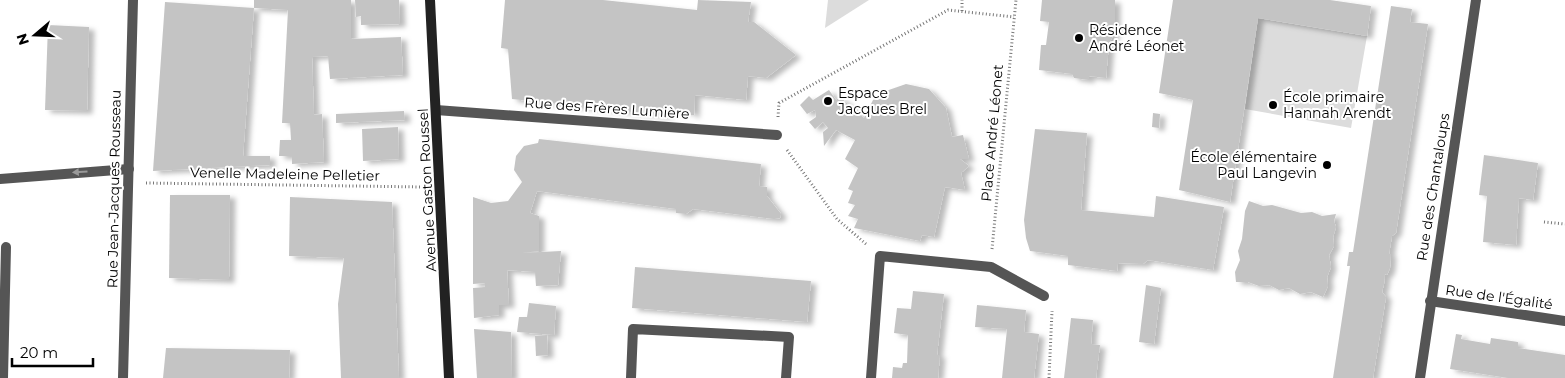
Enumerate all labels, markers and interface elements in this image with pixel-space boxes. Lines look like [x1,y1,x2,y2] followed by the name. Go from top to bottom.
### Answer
[10,10,60,60] north arrow
[1089,21,1185,55] place label: Résidence André Léonet
[12,31,33,48] text: N
[1073,32,1085,44] marker: Résidence André Léonet
[977,63,1007,202] street label: Place André Léonet
[837,84,927,118] place label: Espace Jacques Brel
[1283,88,1392,122] place label: École primaire Hannah Arendt
[103,90,125,288] street label: Rue Jean-Jacques Rousseau
[524,93,690,123] street label: Rue des Frères Lumière
[822,95,834,107] marker: Espace Jacques Brel
[1267,99,1279,111] marker: École primaire Hannah Arendt
[414,108,440,272] street label: Avenue Gaston Roussel
[1412,112,1454,262] street label: Rue des Chantaloups
[1191,148,1317,182] place label: École élémentaire Paul Langevin
[1321,159,1333,171] marker: École élémentaire Paul Langevin
[190,163,381,185] street label: Venelle Madeleine Pelletier
[72,169,88,177] one-way arrow
[1444,281,1554,313] street label: Rue de l'Égalité
[12,336,94,368] scale bar
[20,343,58,362] text: 20 m

